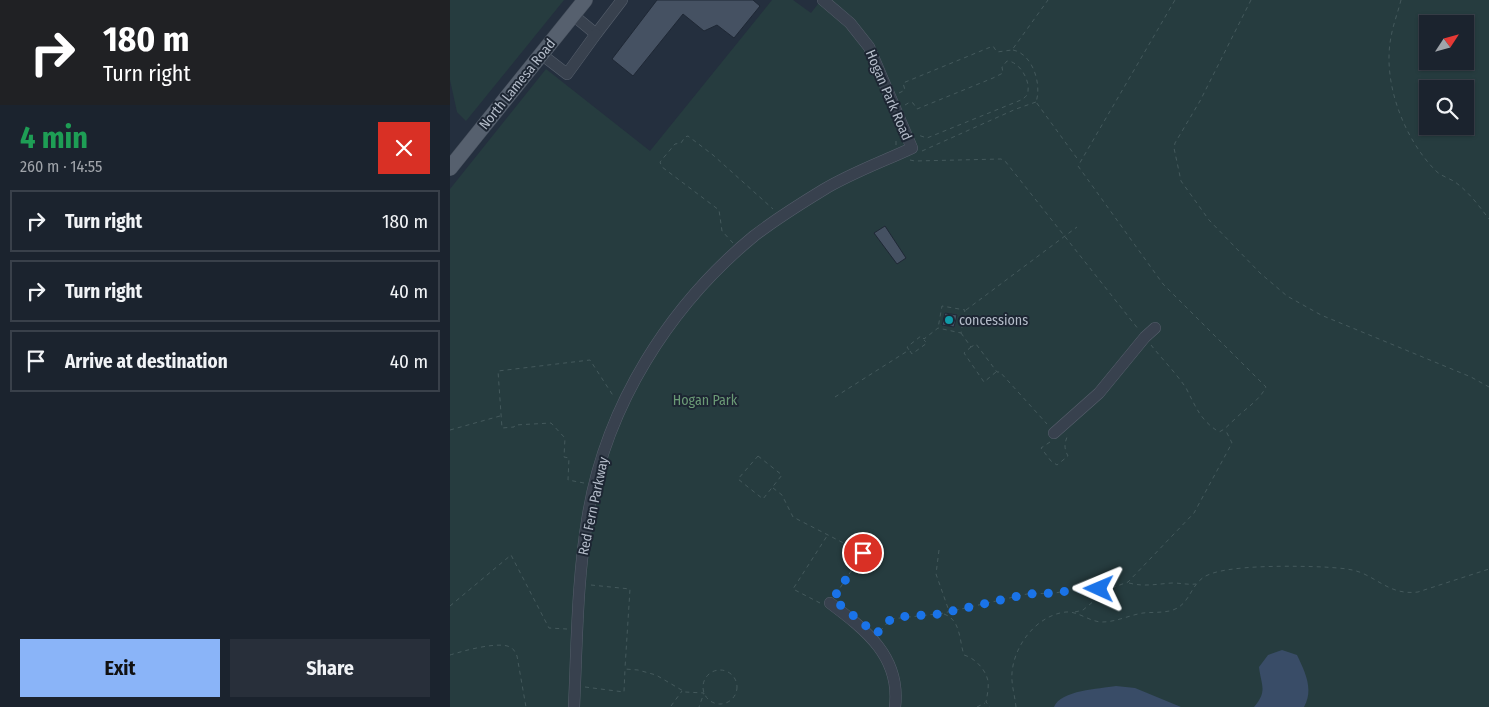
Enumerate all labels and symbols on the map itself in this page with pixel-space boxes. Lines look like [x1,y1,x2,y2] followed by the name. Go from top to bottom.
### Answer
[1419,15,1474,70] north arrow
[476,36,559,133] street label: North Lamesa Road
[862,47,915,143] street label: Hogan Park Road
[959,312,1028,329] place label: concessions
[943,314,955,326] marker: concessions
[673,392,738,409] park label: Hogan Park
[575,455,612,557] street label: Red Fern Parkway
[842,532,884,574] pin
[1072,562,1124,614] position arrow

